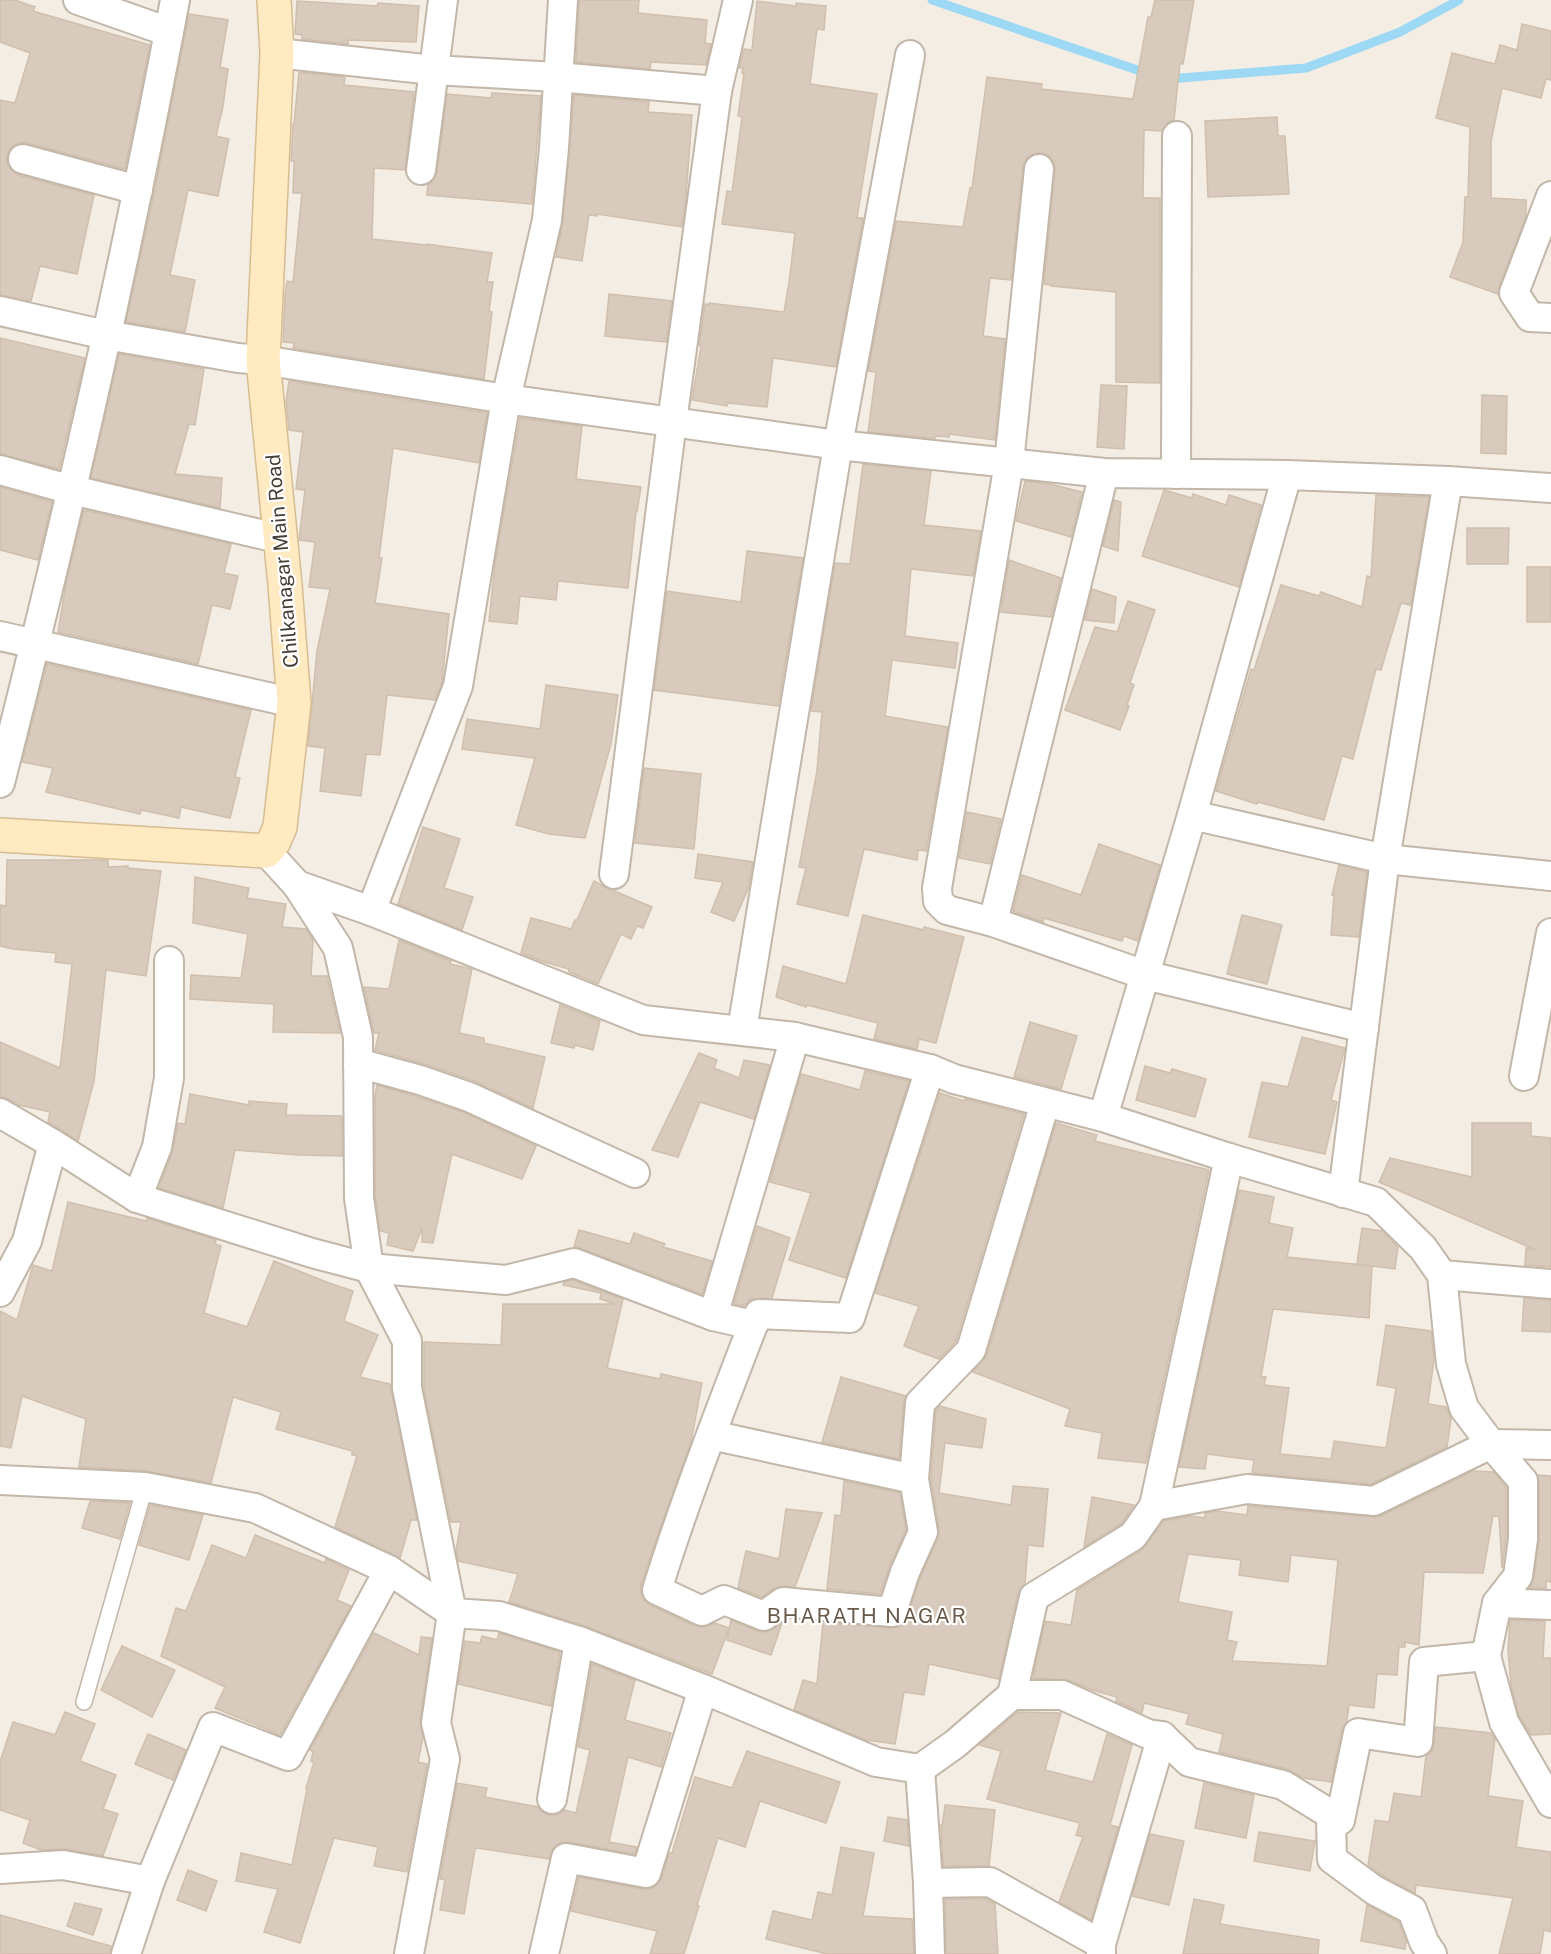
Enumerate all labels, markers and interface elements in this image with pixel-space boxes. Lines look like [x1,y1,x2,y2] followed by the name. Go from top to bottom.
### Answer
[261,453,303,669] street label: Chilkanagar Main Road
[767,1603,967,1628] district label: BHARATH NAGAR

